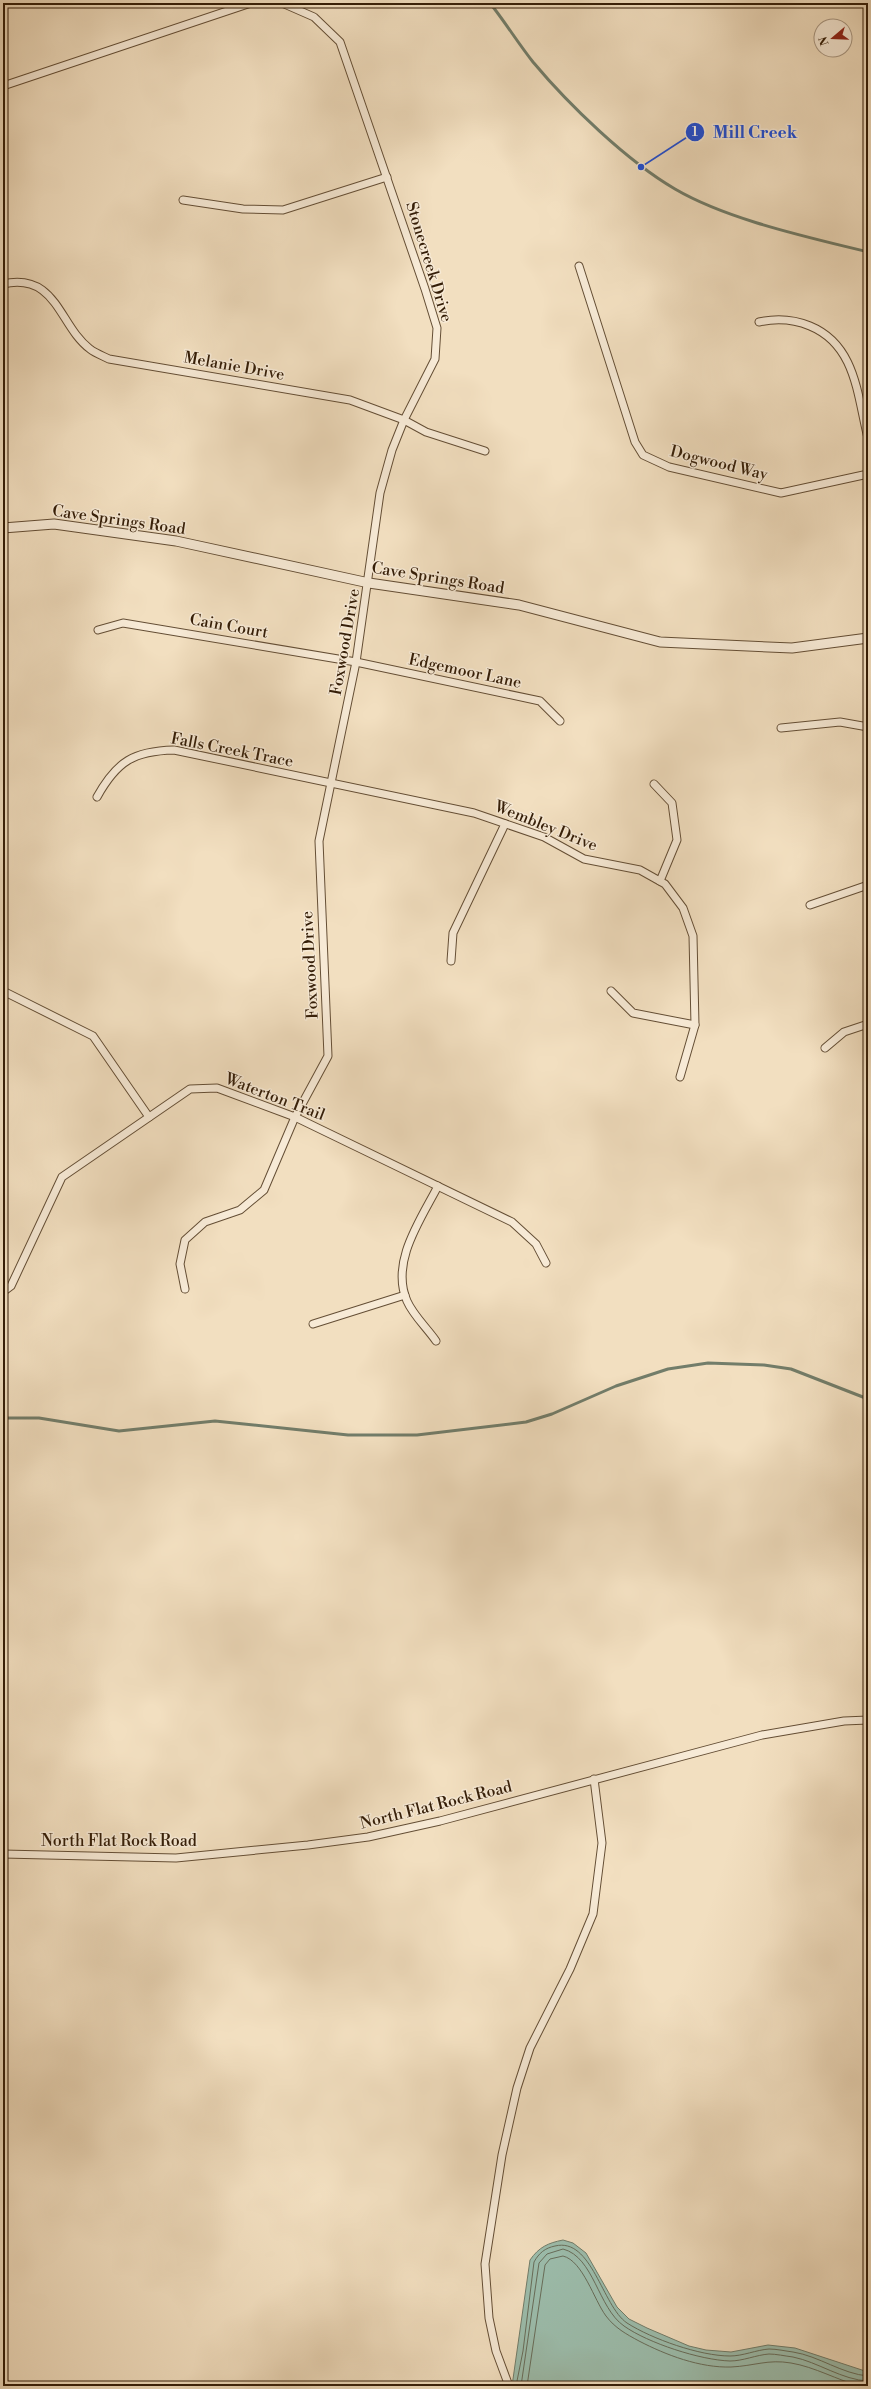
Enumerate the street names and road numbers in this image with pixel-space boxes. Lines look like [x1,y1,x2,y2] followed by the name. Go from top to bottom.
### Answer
[401,199,457,325] street label: Stonecreek Drive
[182,347,286,385] street label: Melanie Drive
[668,441,770,485] street label: Dogwood Way
[51,501,187,539] street label: Cave Springs Road
[370,558,506,598] street label: Cave Springs Road
[326,587,364,697] street label: Foxwood Drive
[188,609,270,643] street label: Cain Court
[407,649,523,693] street label: Edgemoor Lane
[169,728,295,772] street label: Falls Creek Trace
[491,796,600,856] street label: Wembley Drive
[297,910,323,1020] street label: Foxwood Drive
[221,1068,328,1125] street label: Waterton Trail
[358,1776,514,1834] street label: North Flat Rock Road
[41,1831,197,1851] street label: North Flat Rock Road

